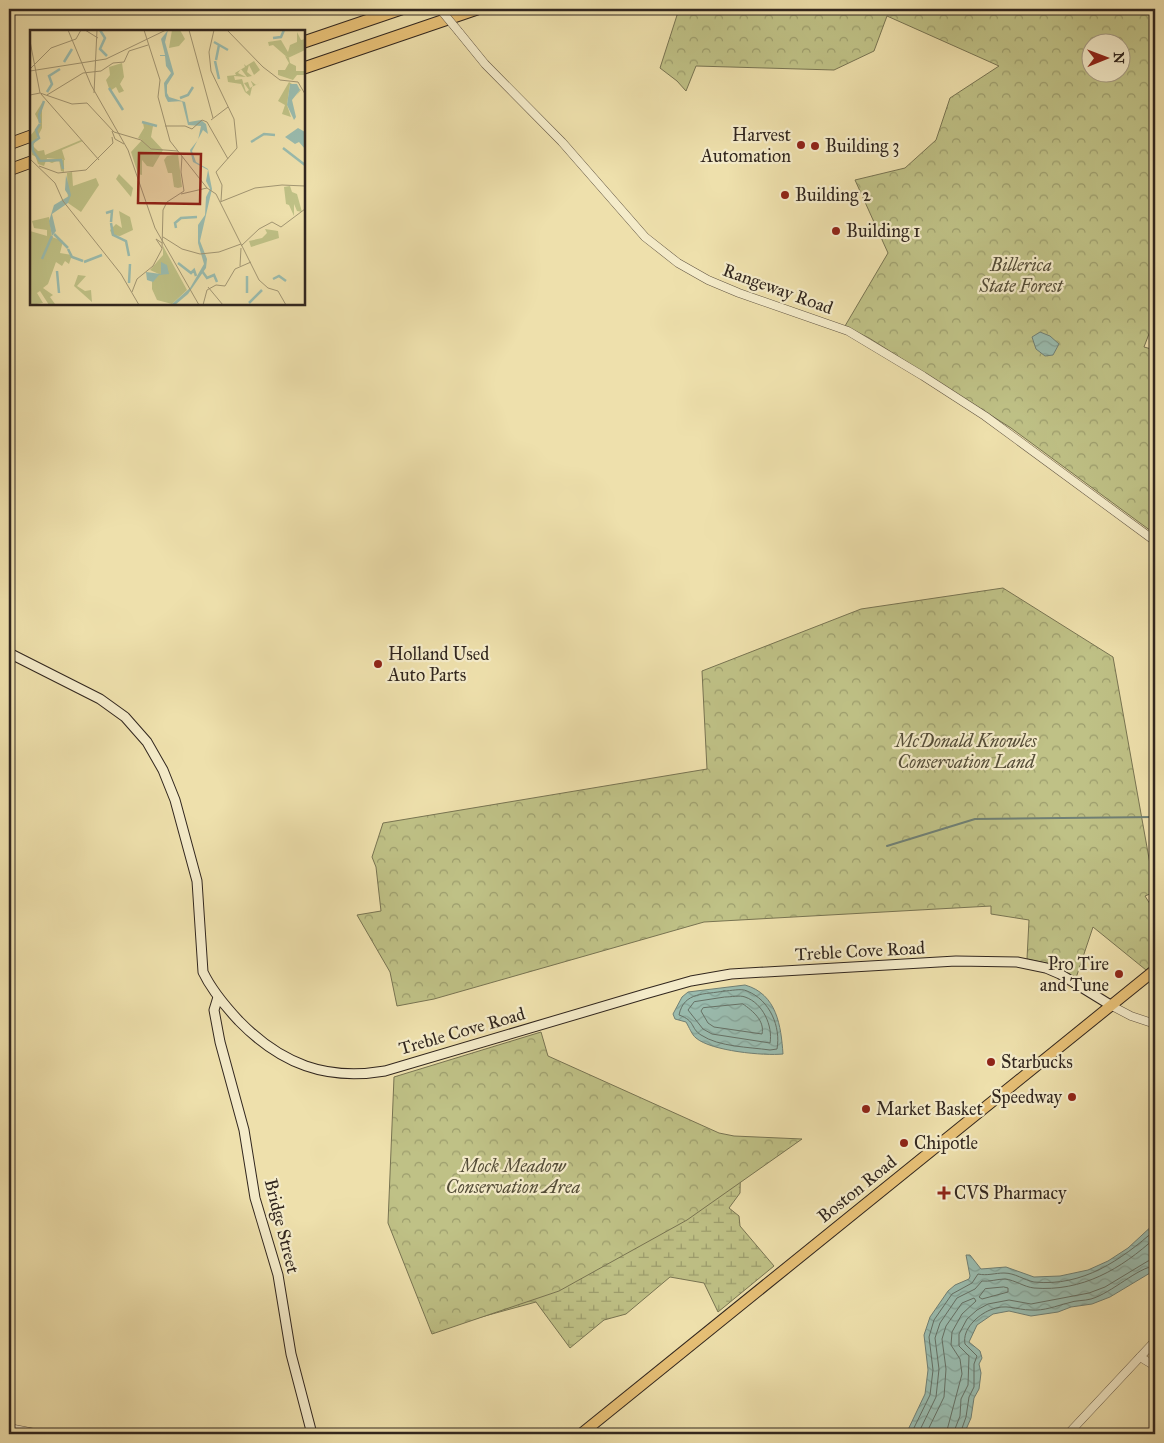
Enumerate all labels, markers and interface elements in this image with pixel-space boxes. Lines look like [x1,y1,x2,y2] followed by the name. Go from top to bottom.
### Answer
[30,30,305,305] inset map
[1082,32,1132,82] north arrow
[1110,52,1127,64] text: N
[700,124,792,167] place label: Harvest Automation
[825,135,899,158] place label: Building 3
[795,139,807,151] marker: Harvest Automation
[809,140,821,152] marker: Building 3
[795,184,871,207] place label: Building 2
[779,189,791,201] marker: Building 2
[846,220,920,243] place label: Building 1
[830,225,842,237] marker: Building 1
[979,254,1064,297] park label: Billerica State Forest
[720,259,836,320] street label: Rangeway Road
[387,643,489,686] place label: Holland Used Auto Parts
[372,658,384,670] marker: Holland Used Auto Parts
[893,730,1037,773] park label: McDonald Knowles Conservation Land
[794,937,926,965] street label: Treble Cove Road
[1040,953,1109,996] place label: Pro Tire and Tune
[1113,968,1125,980] marker: Pro Tire and Tune
[396,1002,528,1060] street label: Treble Cove Road
[1001,1051,1073,1073] place label: Starbucks
[985,1056,997,1068] marker: Starbucks
[991,1086,1063,1108] place label: Speedway
[1066,1091,1078,1103] marker: Speedway
[876,1098,983,1120] place label: Market Basket
[860,1103,872,1115] marker: Market Basket
[914,1132,978,1154] place label: Chipotle
[898,1137,910,1149] marker: Chipotle
[813,1150,901,1228] street label: Boston Road
[446,1155,581,1198] park label: Mock Meadow Conservation Area
[259,1176,305,1277] street label: Bridge Street
[954,1182,1067,1204] place label: CVS Pharmacy
[938,1187,950,1199] marker: CVS Pharmacy

